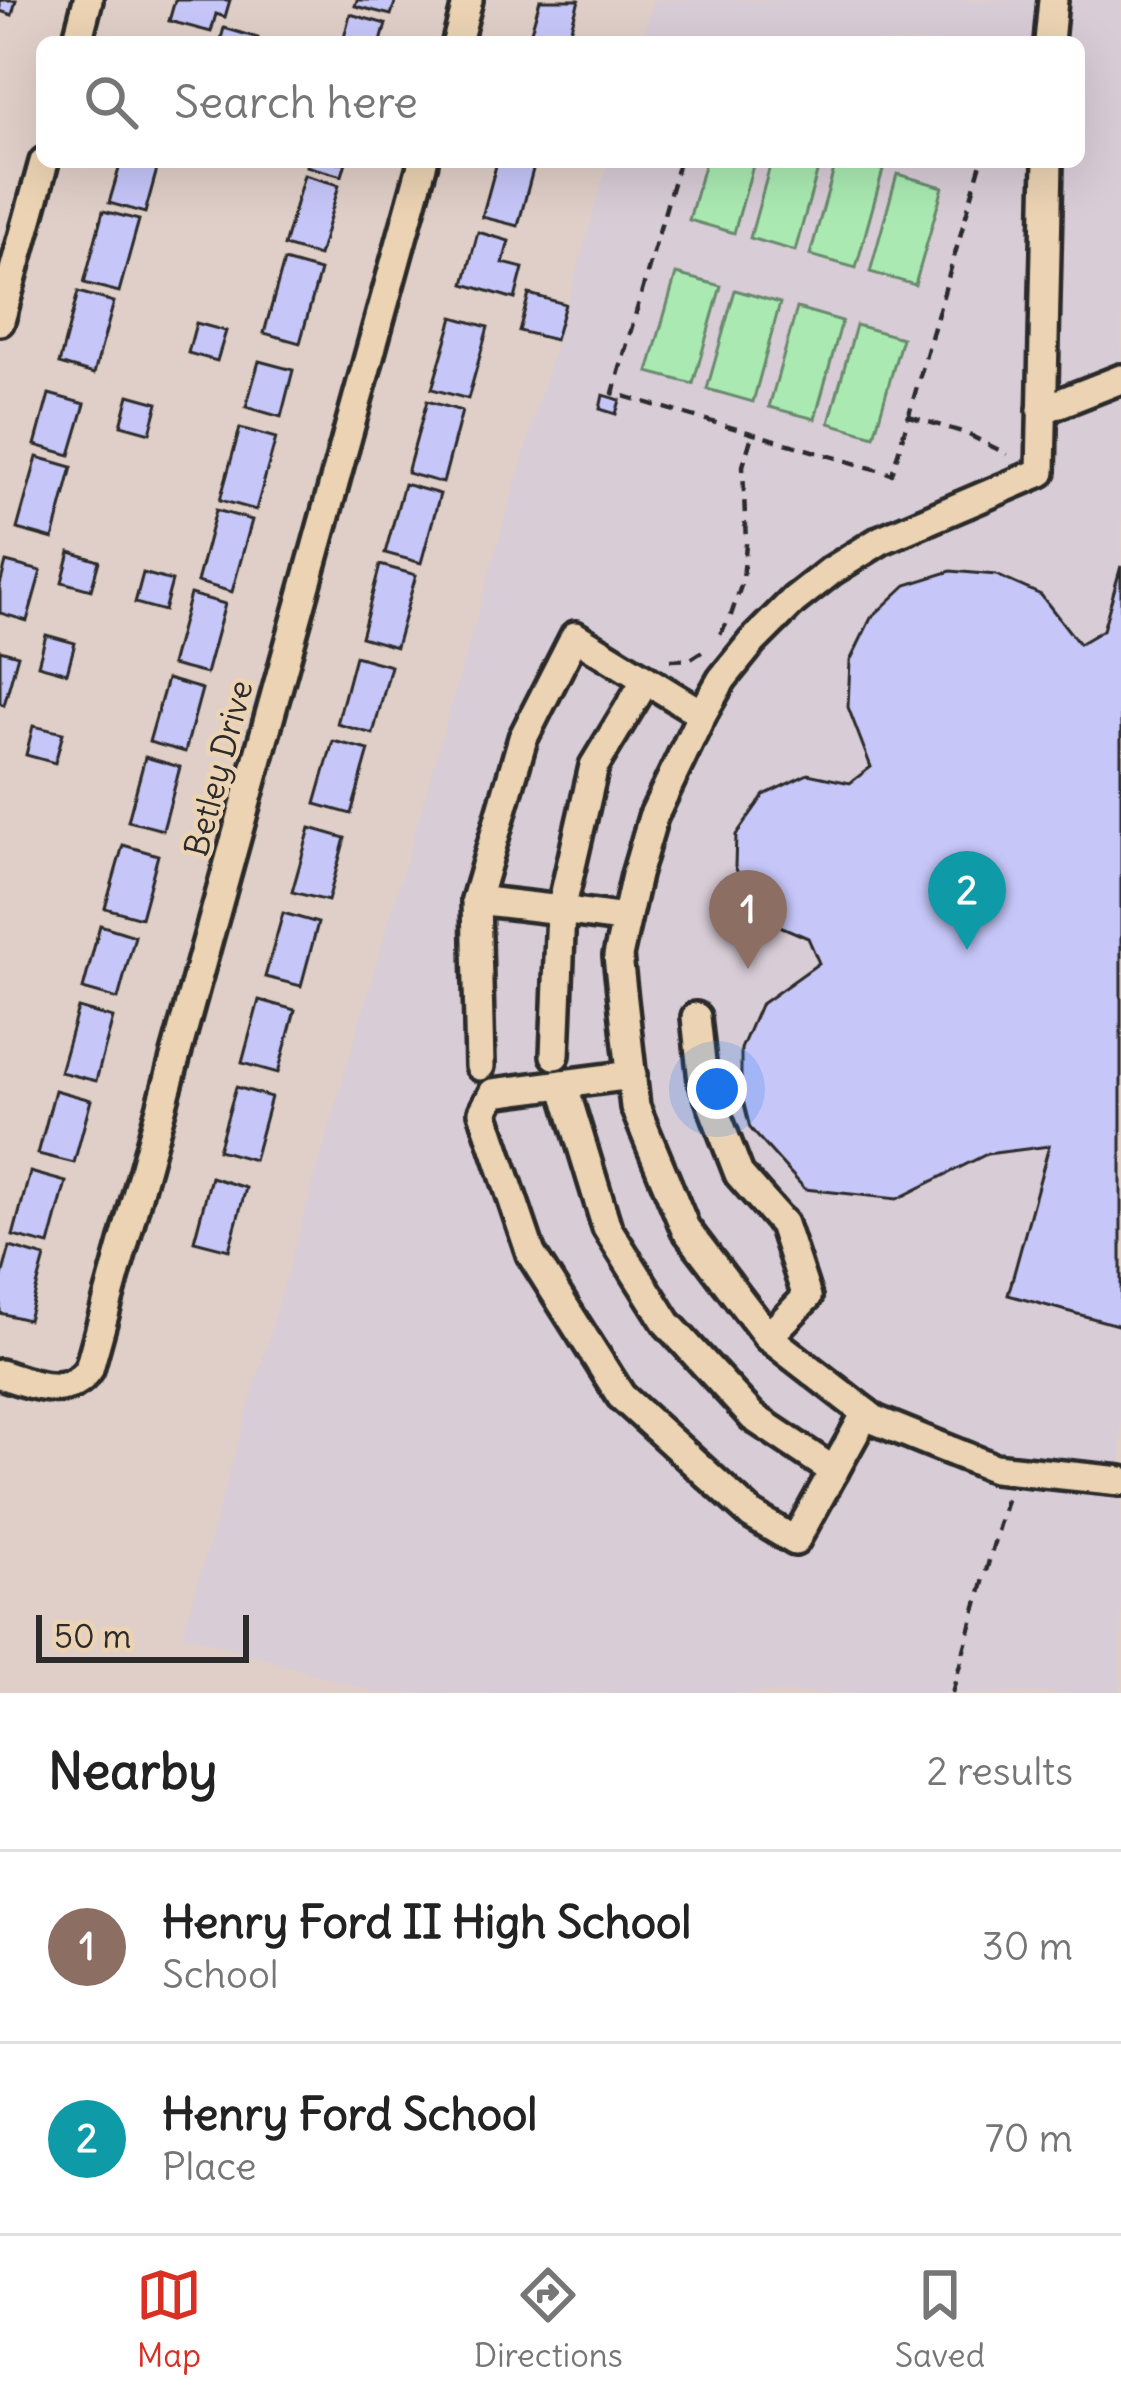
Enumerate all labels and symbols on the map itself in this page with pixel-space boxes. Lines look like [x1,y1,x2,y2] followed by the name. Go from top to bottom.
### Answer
[174,675,262,861] street label: Betley Drive
[928,851,1006,950] pin: 2
[709,870,787,969] pin: 1
[687,1059,747,1119] your location
[36,1609,249,1662] scale bar

